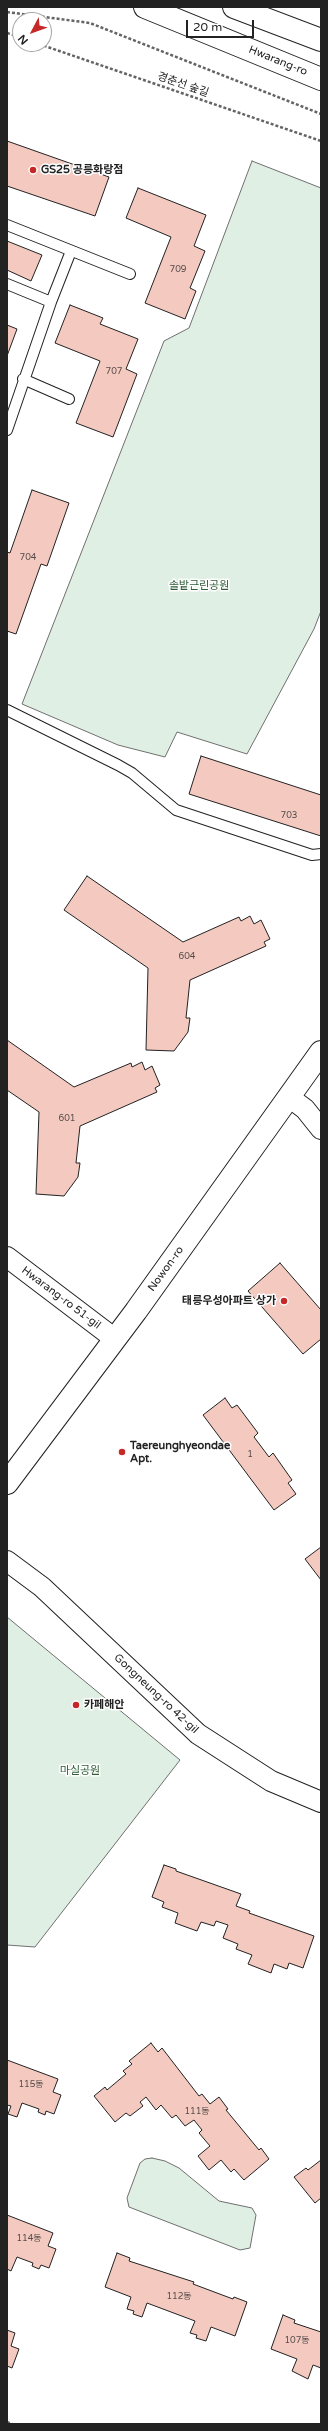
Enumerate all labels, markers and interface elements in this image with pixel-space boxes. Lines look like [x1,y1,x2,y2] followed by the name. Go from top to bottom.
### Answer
[12,12,52,52] north arrow
[188,12,256,38] scale bar
[193,20,222,34] text: 20 m
[16,32,31,47] text: N
[247,43,309,79] street label: Hwarang-ro
[156,70,210,100] street label: 경춘선 숲길
[41,163,123,177] place label: GS25 공릉화랑점
[28,165,38,175] marker: GS25 공릉화랑점
[170,265,186,275] house number: 709
[106,367,122,377] house number: 707
[20,553,36,563] house number: 704
[169,579,229,593] park label: 솔밭근린공원
[281,811,297,821] house number: 703
[179,952,195,962] house number: 604
[59,1114,75,1124] house number: 601
[145,1244,187,1294] street label: Nowon-ro
[19,1264,103,1332] street label: Hwarang-ro 51-gil
[182,1294,276,1308] place label: 태릉우성아파트 상가
[279,1296,289,1306] marker: 태릉우성아파트 상가
[130,1439,230,1465] place label: Taereunghyeondae Apt.
[117,1447,127,1457] marker: Taereunghyeondae Apt.
[247,1450,253,1460] house number: 1
[111,1651,201,1737] street label: Gongneung-ro 42-gil
[84,1698,124,1712] place label: 카페해안
[71,1700,81,1710] marker: 카페해안
[60,1764,100,1778] park label: 마실공원
[18,2080,44,2090] house number: 115동
[184,2107,210,2117] house number: 111동
[16,2234,42,2244] house number: 114동
[166,2292,192,2302] house number: 112동
[284,2336,310,2346] house number: 107동

